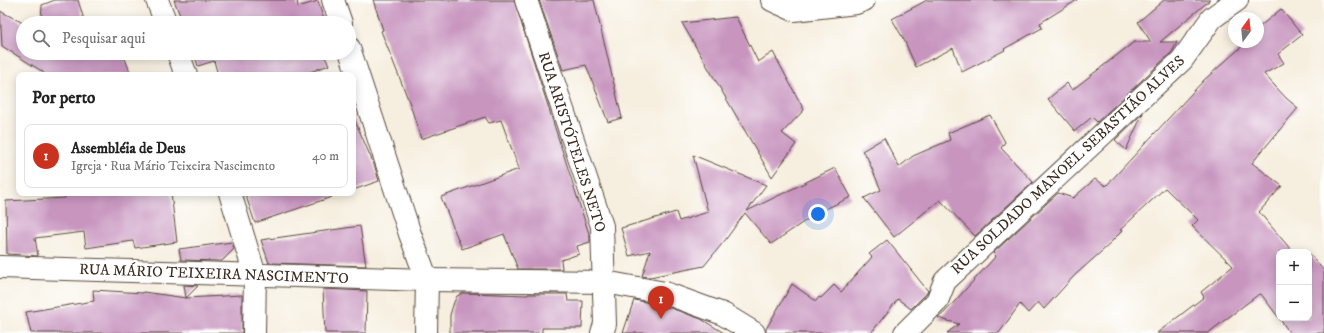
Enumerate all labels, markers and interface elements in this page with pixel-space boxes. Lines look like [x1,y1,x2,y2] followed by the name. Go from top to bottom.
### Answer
[1228,12,1264,48] north arrow
[16,16,356,60] search box
[30,27,52,49] icon: search
[62,29,145,48] text: Pesquisar aqui
[534,49,610,235] street label: RUA ARISTÓTELES NETO
[947,51,1189,279] street label: RUA SOLDADO MANOEL SEBASTIÃO ALVES
[32,87,95,109] text: Por perto
[71,139,186,158] text: Assembléia de Deus
[44,148,48,164] text: 1
[312,148,339,164] text: 40 m
[71,158,275,174] text: Igreja · Rua Mário Teixeira Nascimento
[808,204,828,224] your location
[1276,249,1312,321] map controls
[1276,249,1312,285] button: +
[79,259,349,288] street label: RUA MÁRIO TEIXEIRA NASCIMENTO
[1276,285,1312,321] button: −
[648,286,674,319] pin: 1

